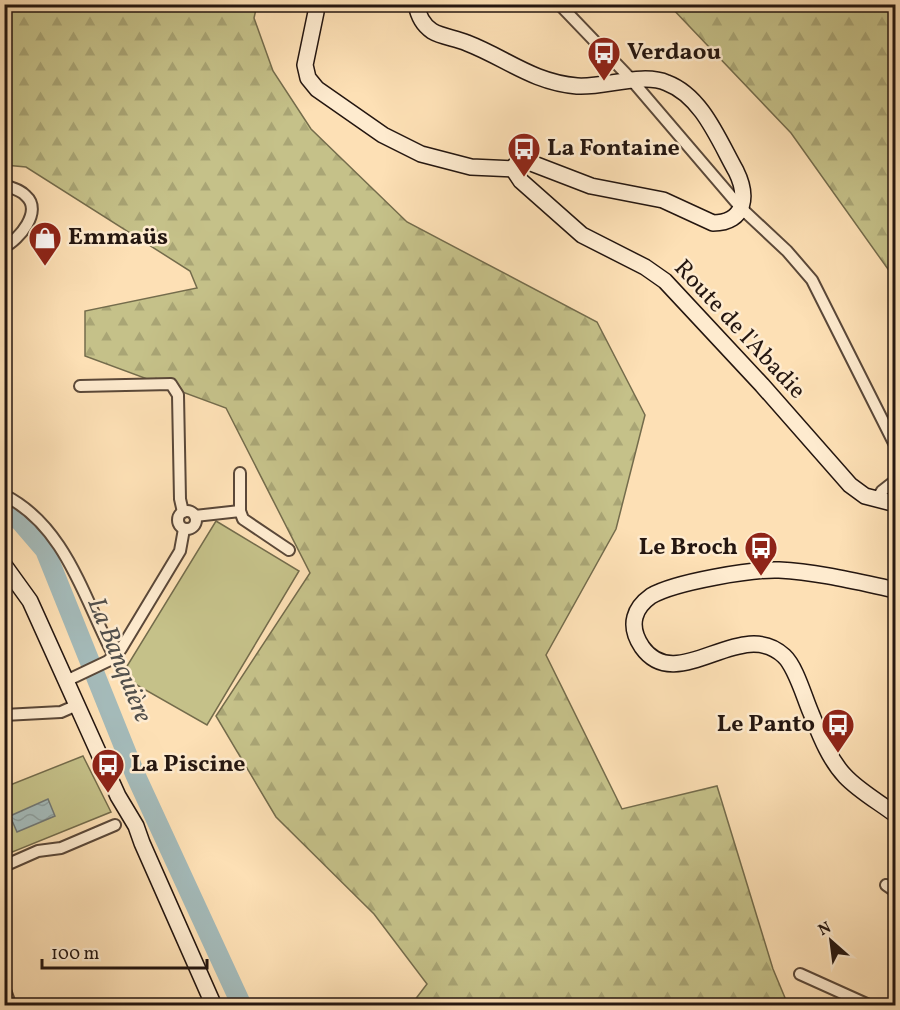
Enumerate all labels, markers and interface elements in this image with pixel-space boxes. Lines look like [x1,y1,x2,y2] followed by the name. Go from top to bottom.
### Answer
[586,35,622,82] bus stop icon: Verdaou
[627,36,721,70] place label: Verdaou
[506,131,542,178] bus stop icon: La Fontaine
[547,132,680,166] place label: La Fontaine
[27,220,63,267] shop icon: Emmaüs
[68,221,168,255] place label: Emmaüs
[665,253,813,407] street label: Route de l'Abadie
[743,530,779,577] bus stop icon: Le Broch
[639,531,738,565] place label: Le Broch
[78,592,161,728] water label: La Banquière
[820,707,856,754] bus stop icon: Le Panto
[717,708,815,742] place label: Le Panto
[90,747,126,794] bus stop icon: La Piscine
[131,748,246,782] place label: La Piscine
[801,911,861,971] north arrow
[815,917,836,942] text: N
[42,932,207,970] scale bar
[51,942,100,967] text: 100 m

